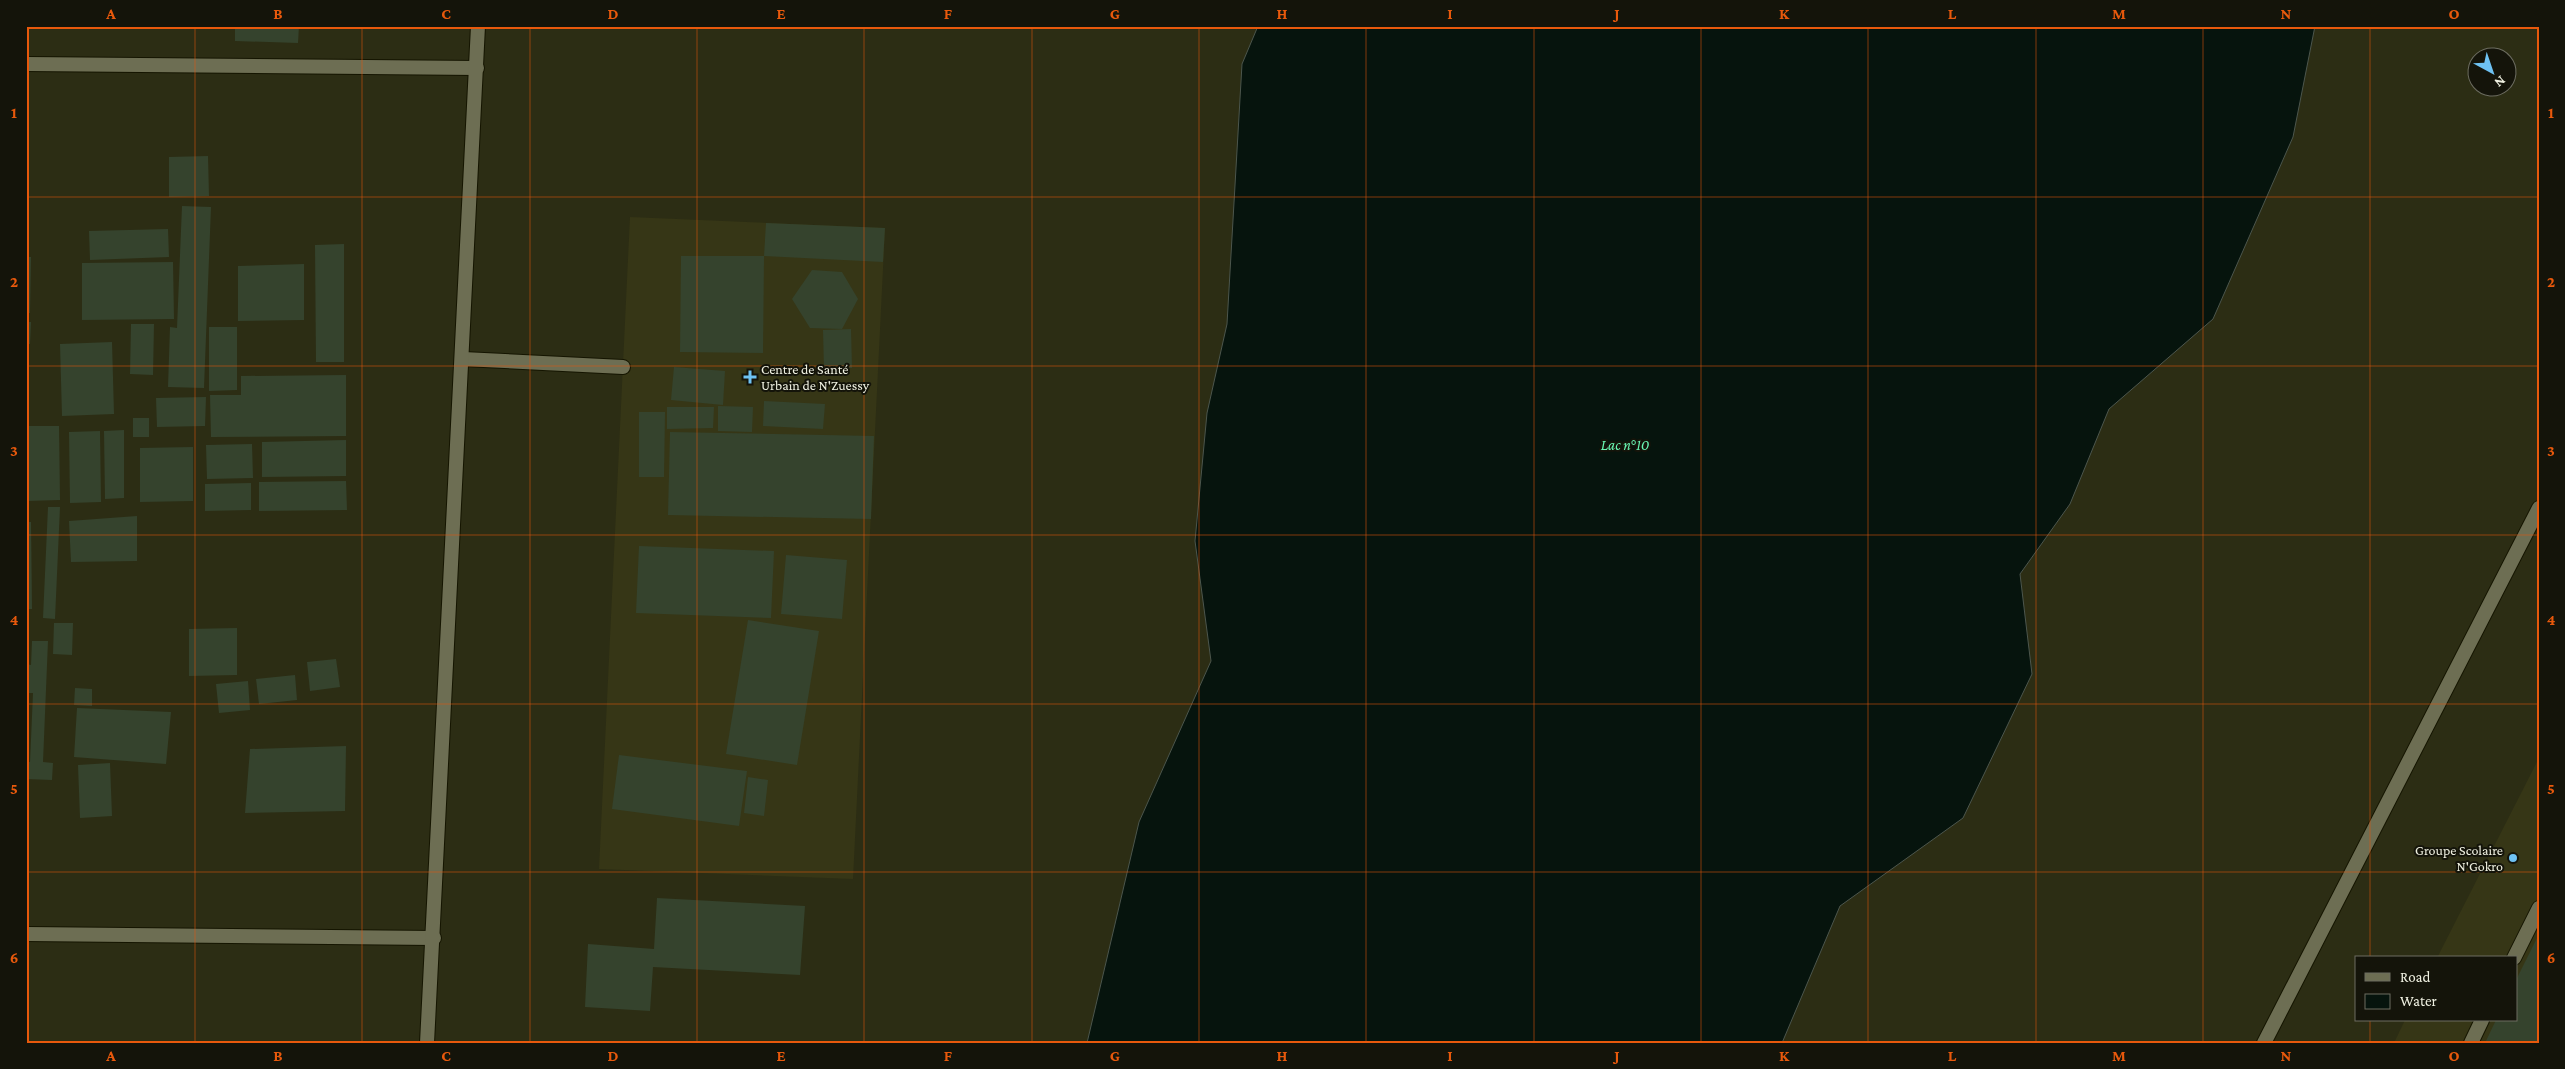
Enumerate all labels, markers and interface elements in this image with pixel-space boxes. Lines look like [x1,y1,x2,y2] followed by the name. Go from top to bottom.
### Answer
[105,5,116,22] text: A
[273,5,283,22] text: B
[441,5,451,22] text: C
[607,5,619,22] text: D
[776,5,786,22] text: E
[944,5,953,22] text: F
[1110,5,1120,22] text: G
[1277,5,1288,22] text: H
[1447,5,1453,22] text: I
[1612,5,1620,22] text: J
[1779,5,1790,22] text: K
[1948,5,1957,22] text: L
[2112,5,2126,22] text: M
[2281,5,2292,22] text: N
[2448,5,2460,22] text: O
[2468,48,2518,98] north arrow
[2491,73,2509,91] text: N
[11,104,17,121] text: 1
[2548,104,2554,121] text: 1
[10,273,18,290] text: 2
[2547,273,2555,290] text: 2
[761,361,870,393] place label: Centre de Santé Urbain de N'Zuessy
[743,370,757,384] marker: Centre de Santé Urbain de N'Zuessy
[1601,437,1650,453] water label: Lac n°10
[10,442,18,459] text: 3
[2547,442,2555,459] text: 3
[10,611,19,628] text: 4
[2547,611,2556,628] text: 4
[10,780,18,797] text: 5
[2547,780,2555,797] text: 5
[2415,842,2503,874] place label: Groupe Scolaire N'Gokro
[2507,852,2519,864] marker: Groupe Scolaire N'Gokro
[10,949,18,966] text: 6
[2547,949,2555,966] text: 6
[2355,956,2518,1022] legend
[2400,969,2431,985] text: Road
[2400,993,2437,1009] text: Water
[105,1047,116,1064] text: A
[273,1047,283,1064] text: B
[441,1047,451,1064] text: C
[607,1047,619,1064] text: D
[776,1047,786,1064] text: E
[944,1047,953,1064] text: F
[1110,1047,1120,1064] text: G
[1277,1047,1288,1064] text: H
[1447,1047,1453,1064] text: I
[1612,1047,1620,1064] text: J
[1779,1047,1790,1064] text: K
[1948,1047,1957,1064] text: L
[2112,1047,2126,1064] text: M
[2281,1047,2292,1064] text: N
[2448,1047,2460,1064] text: O

